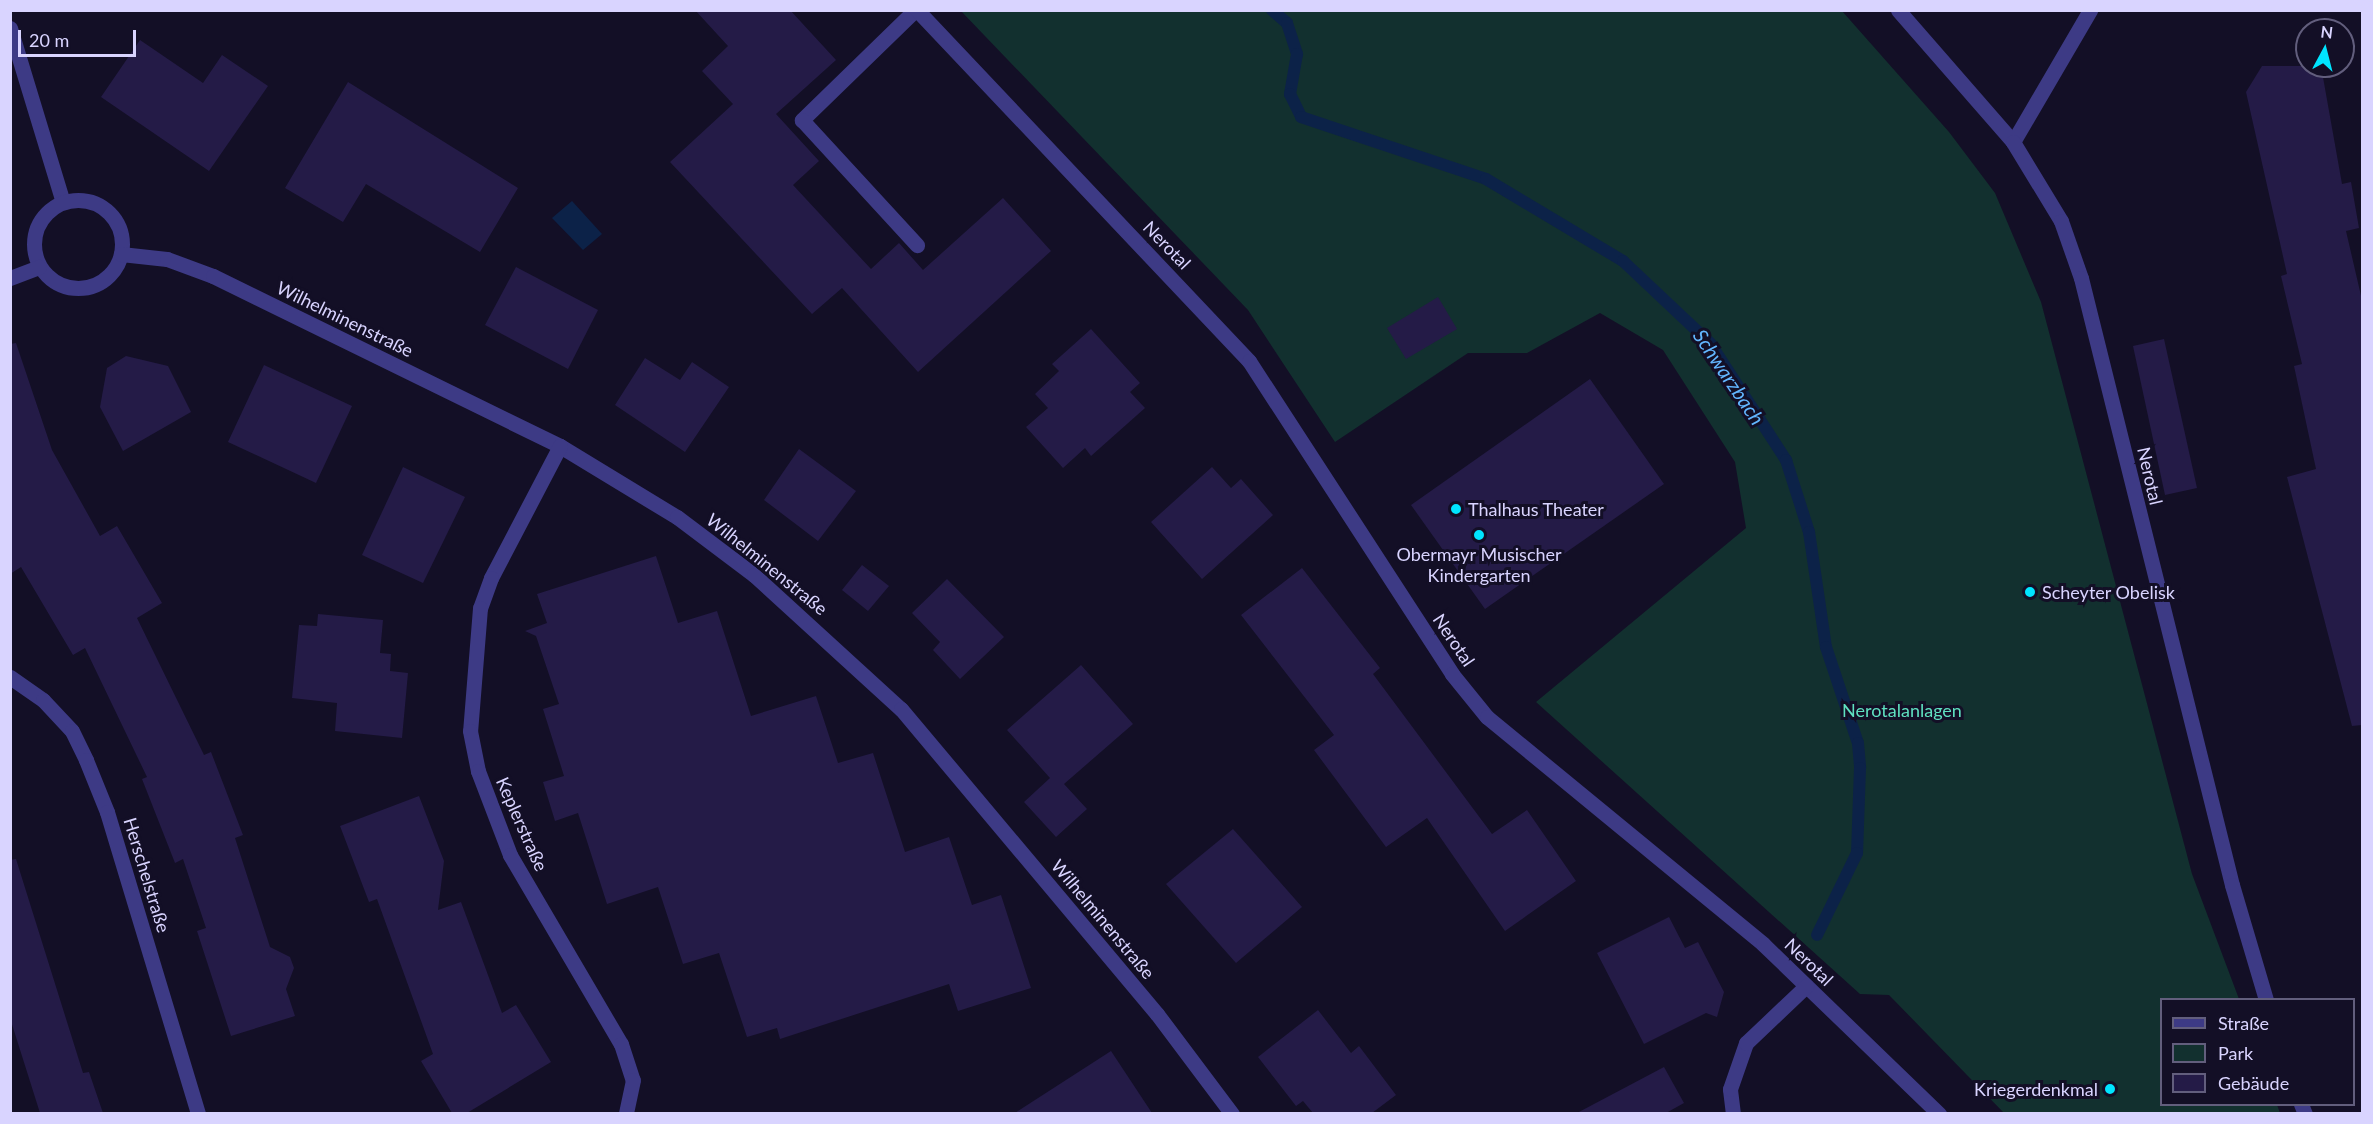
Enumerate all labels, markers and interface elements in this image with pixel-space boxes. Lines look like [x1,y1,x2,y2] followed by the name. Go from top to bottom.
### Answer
[21,18,140,56] scale bar
[2295,18,2355,78] north arrow
[2320,21,2334,42] text: N
[29,29,69,51] text: 20 m
[1139,216,1195,274] street label: Nerotal
[273,277,417,361] street label: Wilhelminenstraße
[1688,325,1770,429] water label: Schwarzbach
[2133,445,2167,507] street label: Nerotal
[1468,498,1604,520] place label: Thalhaus Theater
[1449,502,1463,516] marker: Thalhaus Theater
[702,509,832,619] street label: Wilhelminenstraße
[1472,528,1486,542] marker: Obermayr Musischer Kindergarten
[1396,544,1562,586] place label: Obermayr Musischer Kindergarten
[2042,581,2175,603] place label: Scheyter Obelisk
[2023,585,2037,599] marker: Scheyter Obelisk
[1429,610,1479,670] street label: Nerotal
[1842,699,1962,721] park label: Nerotalanlagen
[492,774,552,874] street label: Keplerstraße
[119,815,175,935] street label: Herschelstraße
[1047,855,1159,983] street label: Wilhelminenstraße
[1780,934,1838,990] street label: Nerotal
[2160,998,2355,1106] legend
[2218,1012,2269,1034] text: Straße
[2218,1042,2253,1064] text: Park
[2218,1072,2289,1094] text: Gebäude
[1974,1078,2098,1100] place label: Kriegerdenkmal
[2103,1082,2117,1096] marker: Kriegerdenkmal

